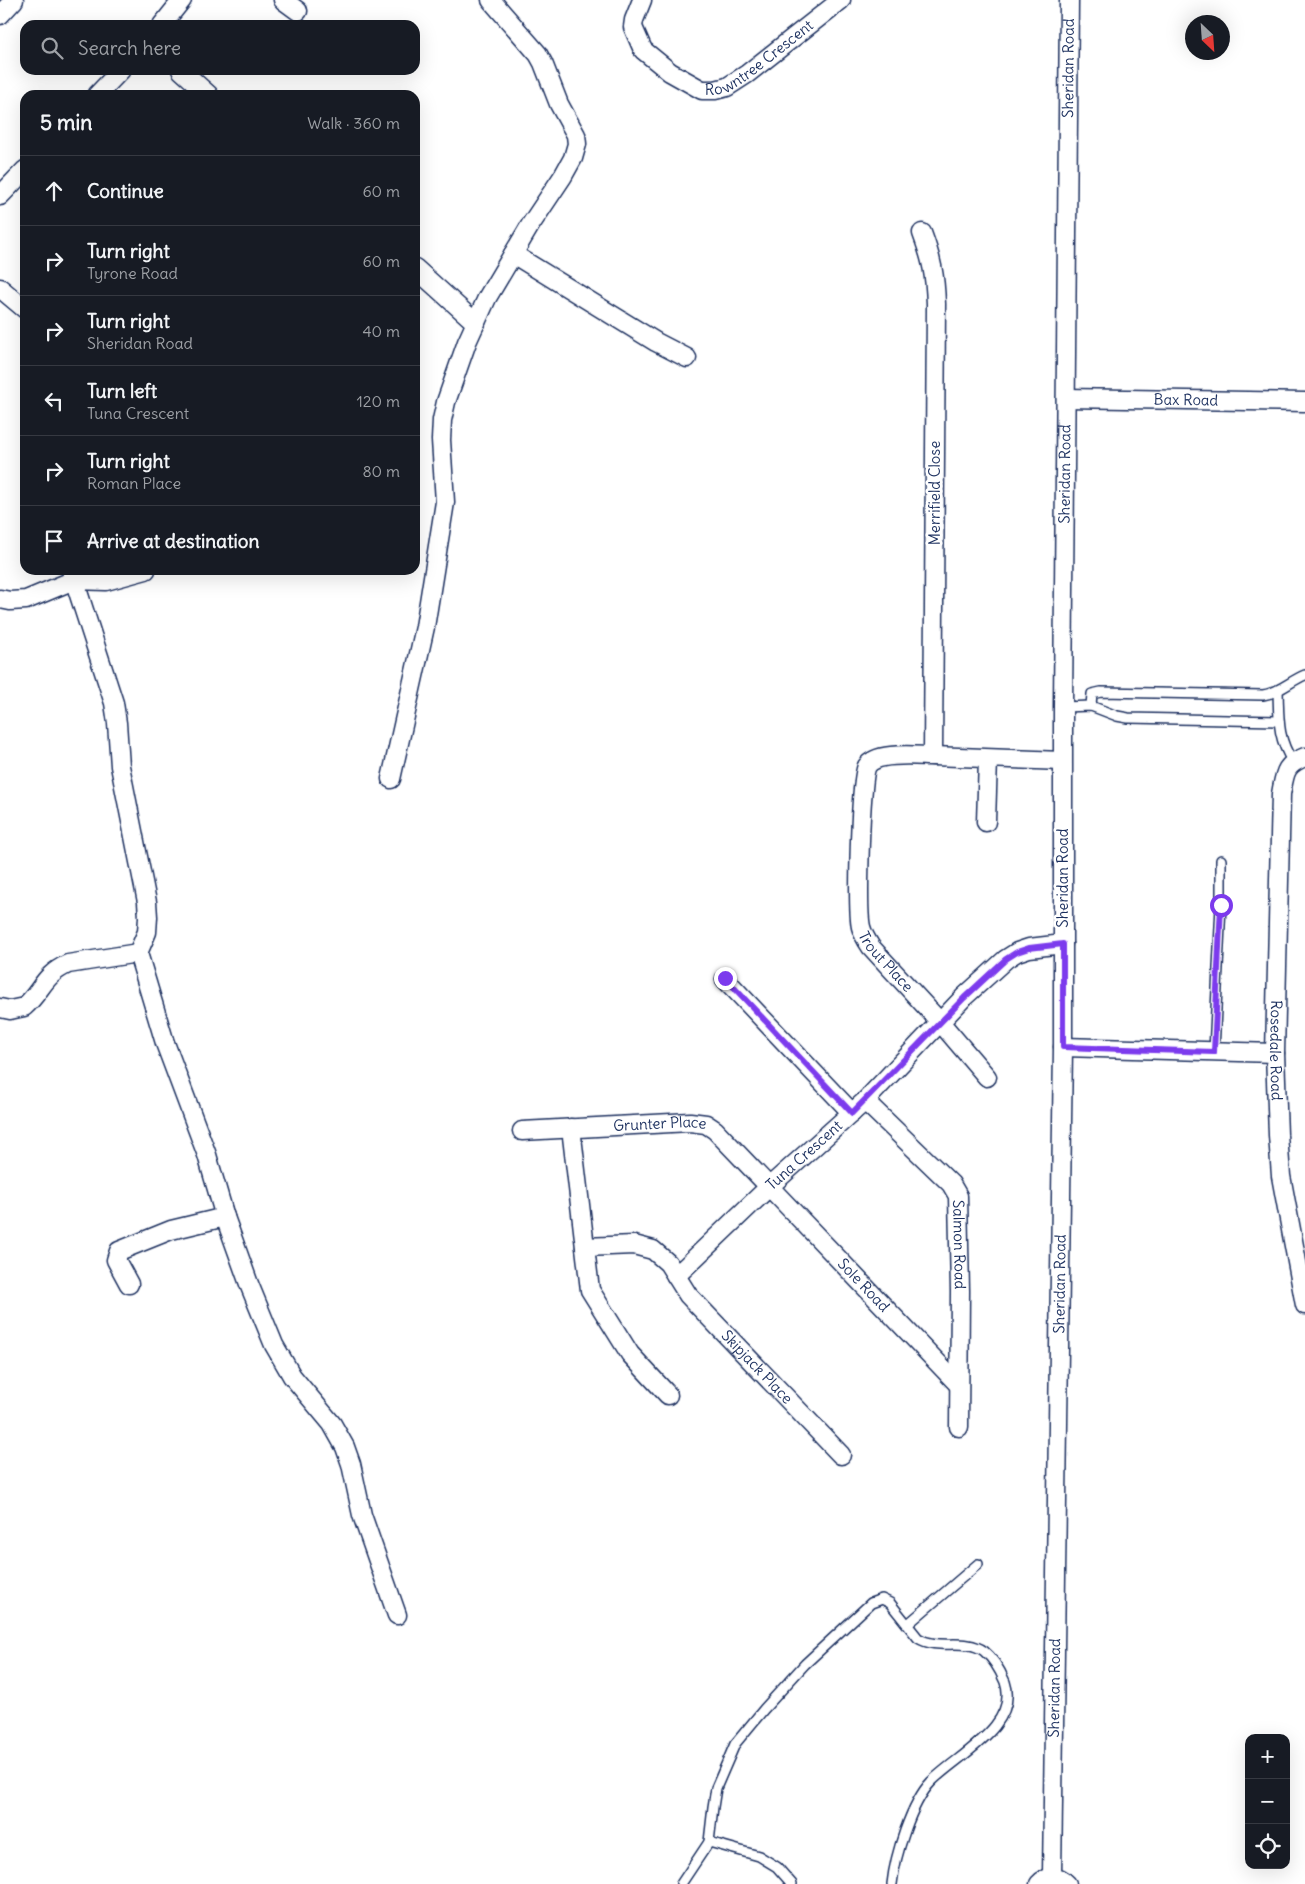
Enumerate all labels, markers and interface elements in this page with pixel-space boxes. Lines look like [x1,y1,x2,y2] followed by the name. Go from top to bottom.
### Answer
[1185,15,1230,60] north arrow
[705,16,817,99] street label: Rowntree Crescent
[1058,18,1078,118] street label: Sheridan Road
[20,20,420,75] search box
[38,34,66,62] icon: search
[78,36,181,60] text: Search here
[40,109,92,136] text: 5 min
[307,113,400,133] text: Walk · 360 m
[40,177,68,205] icon: ahead
[87,179,164,203] text: Continue
[362,181,400,201] text: 60 m
[87,239,170,263] text: Turn right
[40,247,68,275] icon: right
[362,251,400,271] text: 60 m
[87,263,178,283] text: Tyrone Road
[87,309,170,333] text: Turn right
[40,317,68,345] icon: right
[362,321,400,341] text: 40 m
[87,333,193,353] text: Sheridan Road
[87,379,157,403] text: Turn left
[40,387,68,415] icon: left
[1154,389,1219,410] street label: Bax Road
[357,391,400,411] text: 120 m
[87,403,189,423] text: Tuna Crescent
[1055,424,1074,524] street label: Sheridan Road
[925,441,944,545] street label: Merrifield Close
[87,449,170,473] text: Turn right
[40,457,68,485] icon: right
[362,461,400,481] text: 80 m
[87,473,181,493] text: Roman Place
[40,527,68,555] icon: arrive
[87,529,260,553] text: Arrive at destination
[1053,828,1072,928] street label: Sheridan Road
[1210,894,1233,917] route start
[854,928,918,996] street label: Trout Place
[714,967,737,990] route end
[1266,1000,1287,1101] street label: Rosedale Road
[613,1112,708,1135] street label: Grunter Place
[762,1116,846,1194] street label: Tuna Crescent
[949,1200,970,1290] street label: Salmon Road
[1049,1234,1070,1334] street label: Sheridan Road
[834,1254,894,1316] street label: Sole Road
[718,1326,797,1408] street label: Skipjack Place
[1044,1638,1064,1738] street label: Sheridan Road
[1245,1734,1290,1869] map controls
[1245,1734,1290,1779] button: +
[1245,1779,1290,1824] button: −
[1245,1824,1290,1869] button: locate

